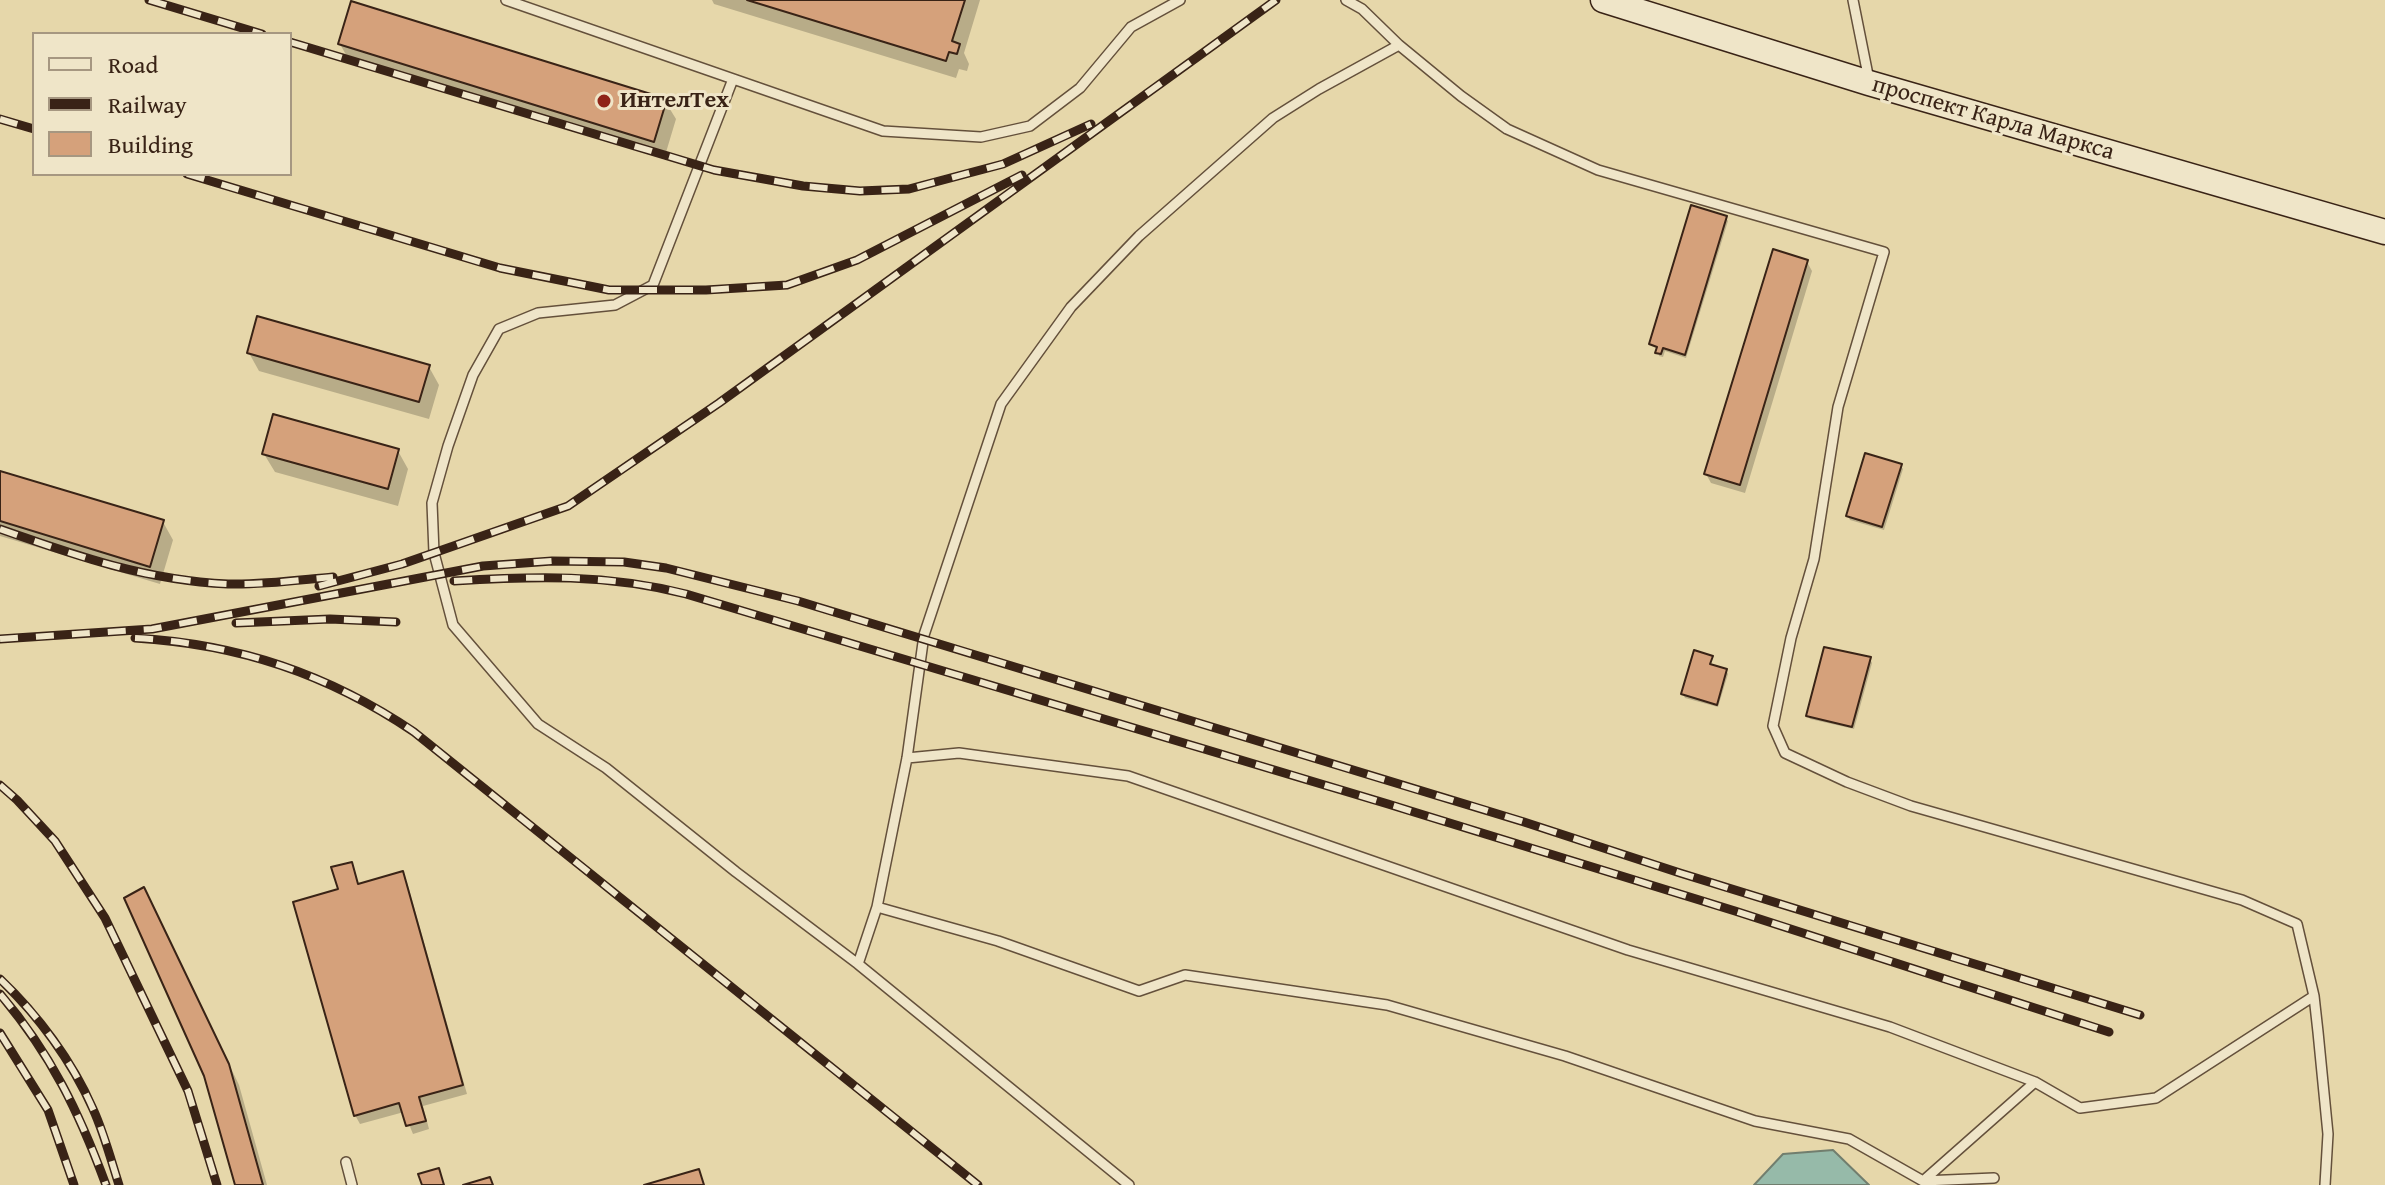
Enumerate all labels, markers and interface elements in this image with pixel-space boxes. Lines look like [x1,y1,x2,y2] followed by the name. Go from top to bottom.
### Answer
[32,32,292,176] legend
[108,47,158,82] text: Road
[1869,71,2117,167] street label: проспект Карла Маркса
[108,87,187,122] text: Railway
[620,87,729,115] place label: ИнтелТех
[595,92,613,110] marker: ИнтелТех
[108,127,193,162] text: Building

